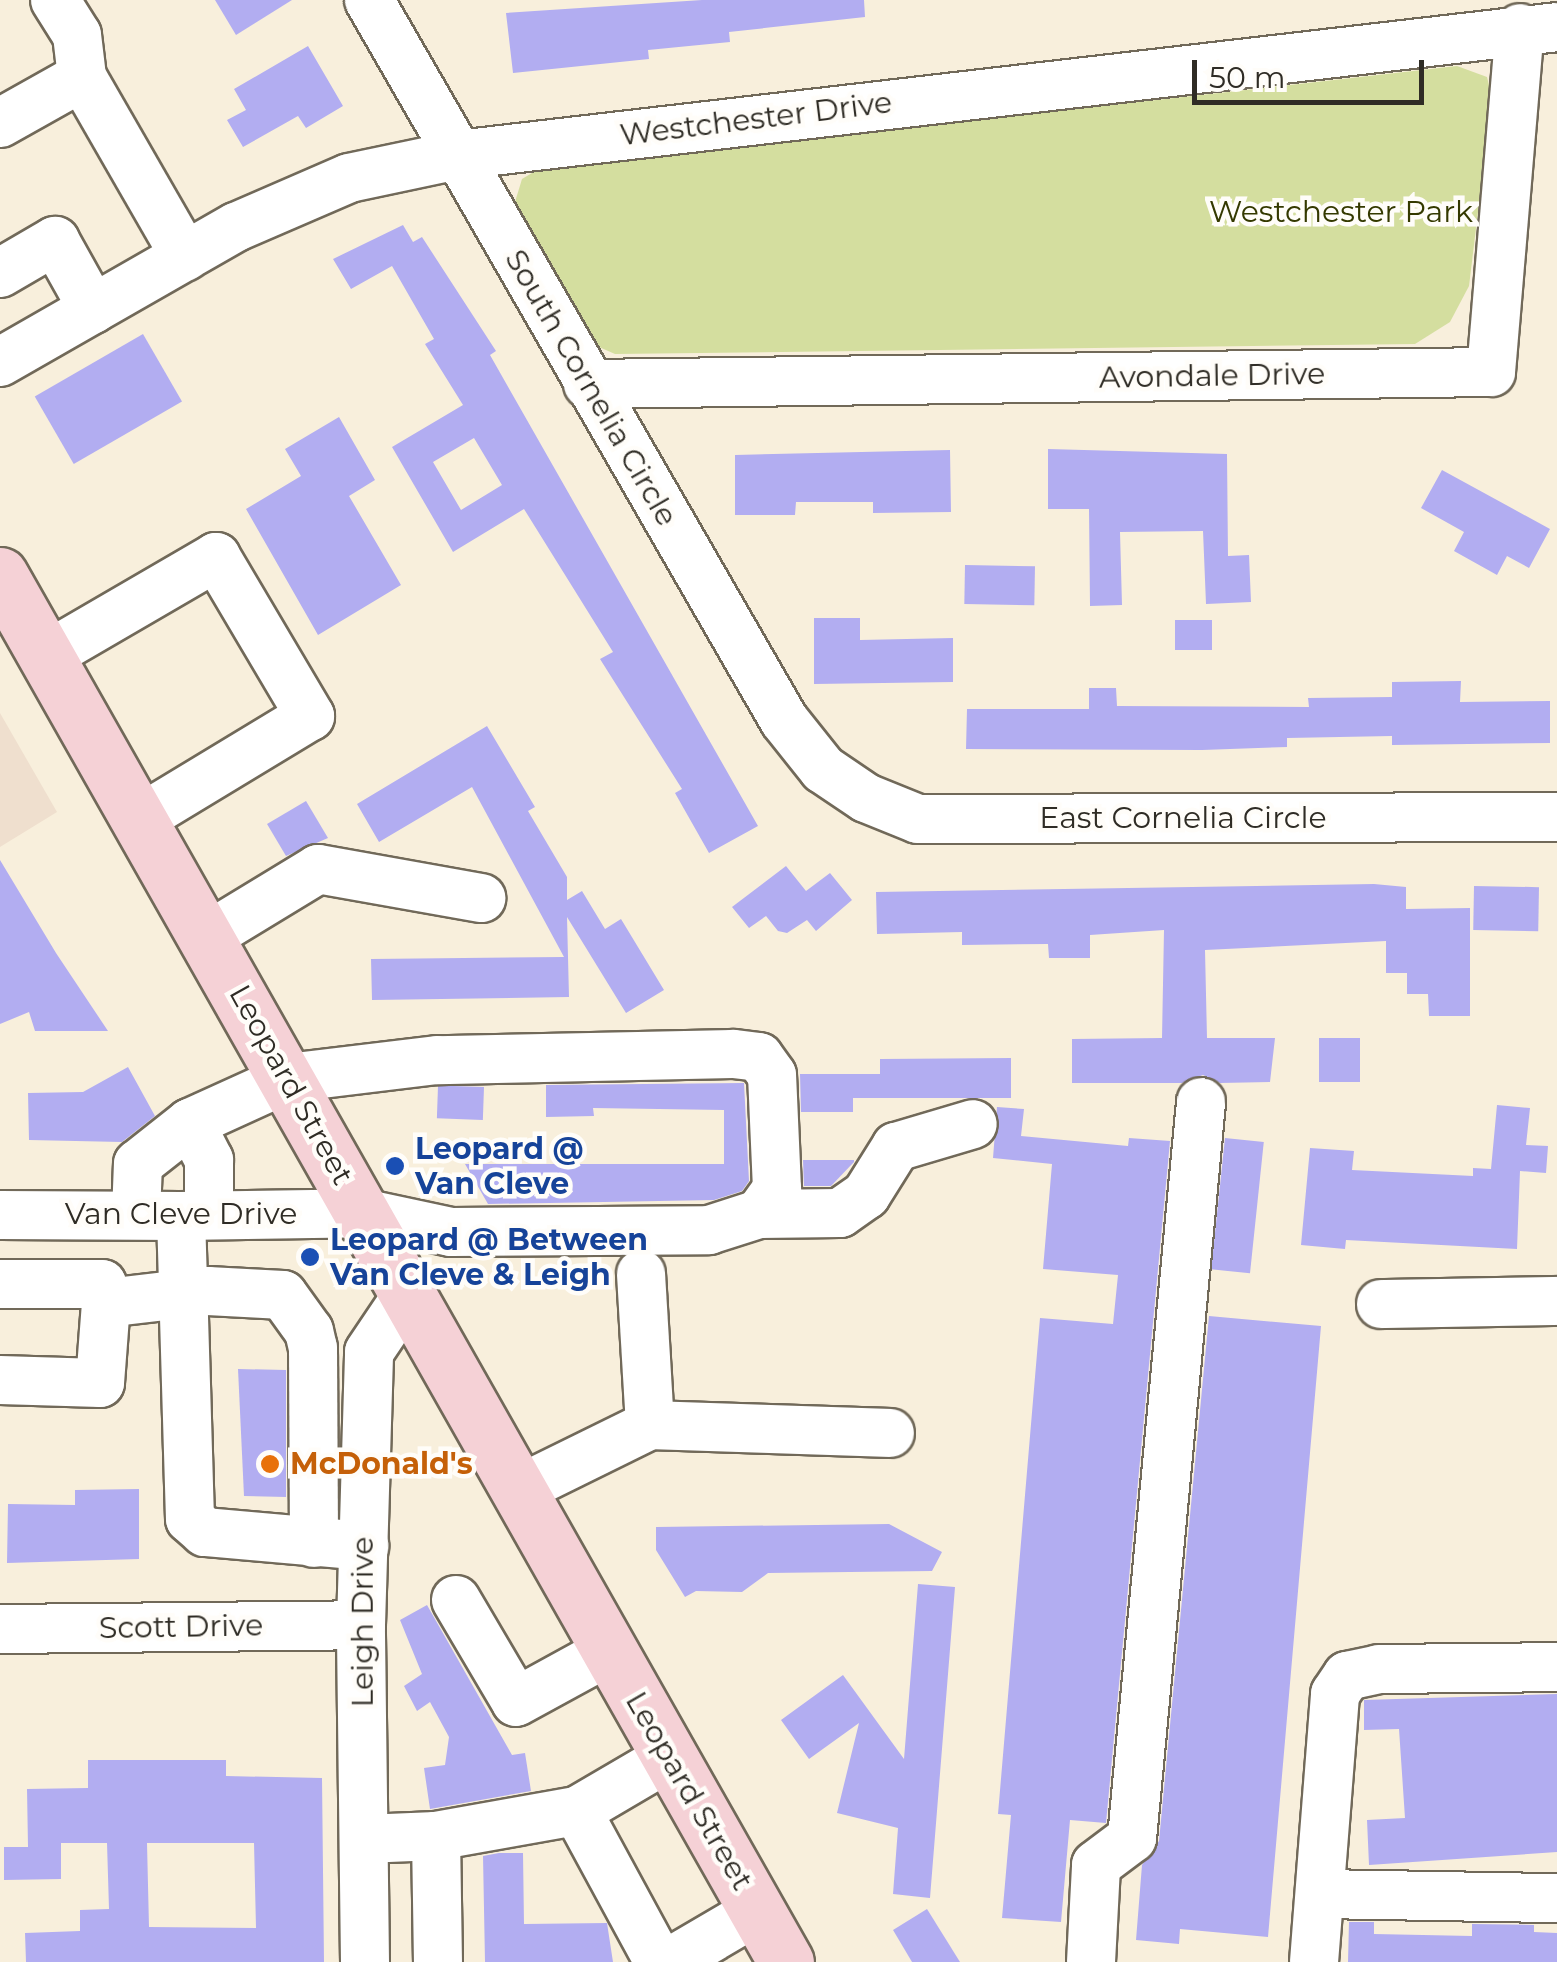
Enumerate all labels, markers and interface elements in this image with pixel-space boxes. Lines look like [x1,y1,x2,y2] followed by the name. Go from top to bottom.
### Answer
[1197,40,1430,102] scale bar
[1209,59,1286,96] text: 50 m
[618,84,894,154] street label: Westchester Drive
[1209,194,1473,230] park label: Westchester Park
[497,244,685,532] street label: South Cornelia Circle
[1099,356,1325,396] street label: Avondale Drive
[1039,800,1327,836] street label: East Cornelia Circle
[221,979,361,1191] street label: Leopard Street
[415,1131,583,1202] place label: Leopard @ Van Cleve
[384,1155,406,1177] marker: Leopard @ Van Cleve
[65,1196,297,1232] street label: Van Cleve Drive
[330,1222,648,1292] place label: Leopard @ Between Van Cleve & Leigh
[299,1246,321,1268] marker: Leopard @ Between Van Cleve & Leigh
[290,1446,473,1482] place label: McDonald's
[259,1453,281,1475] marker: McDonald's
[345,1537,381,1707] street label: Leigh Drive
[99,1608,263,1646] street label: Scott Drive
[618,1686,760,1896] street label: Leopard Street

